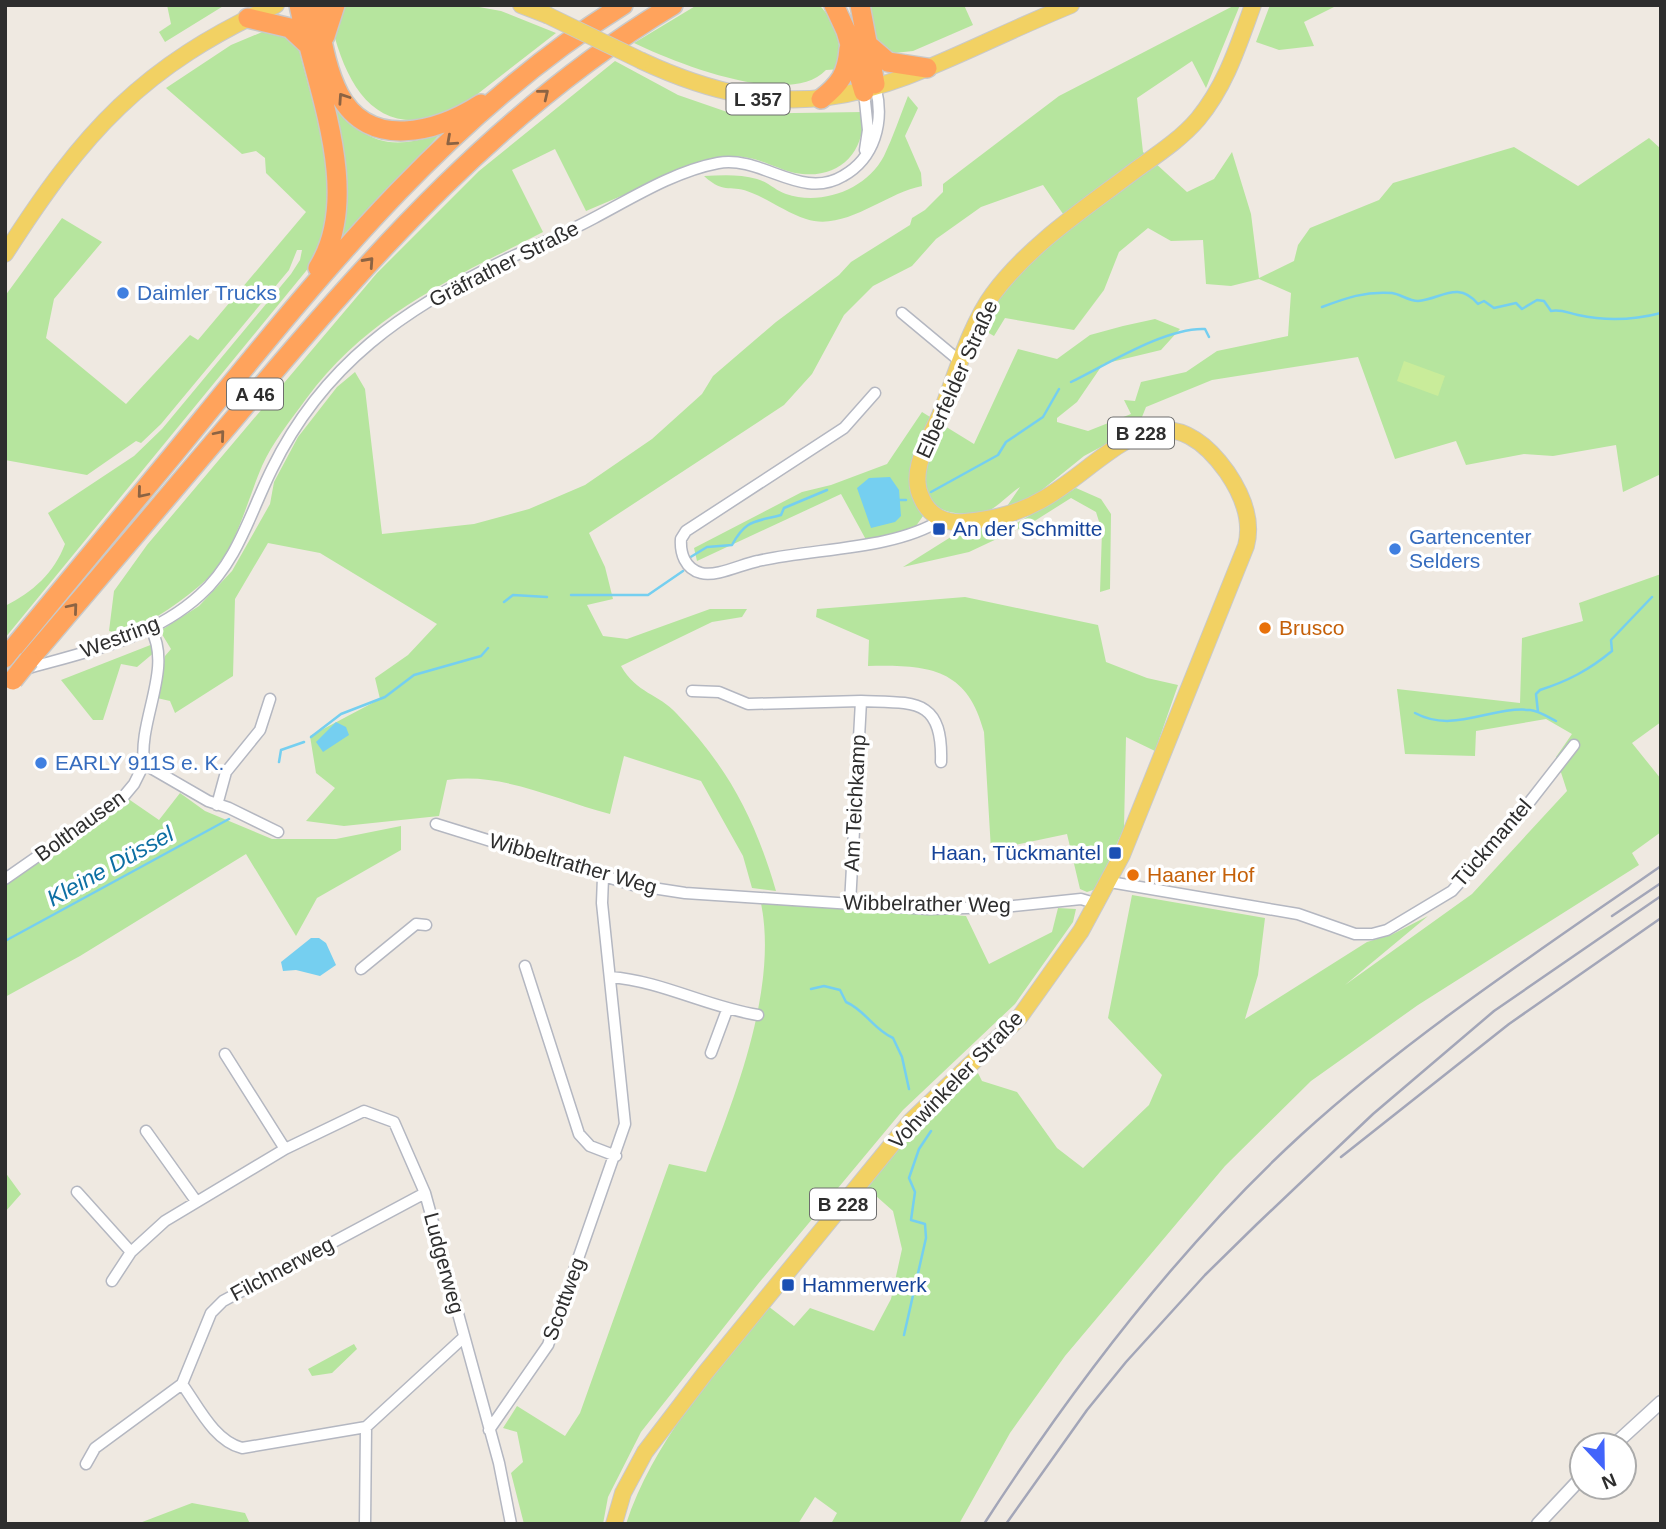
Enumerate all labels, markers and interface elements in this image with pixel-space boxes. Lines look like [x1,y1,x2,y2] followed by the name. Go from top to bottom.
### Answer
[726,83,790,114] road number: L 357
[537,90,549,103] one-way arrow
[339,93,352,106] one-way arrow
[446,132,459,145] one-way arrow
[425,216,582,311] street label: Gräfrather Straße
[360,257,373,270] one-way arrow
[137,281,277,304] place label: Daimler Trucks
[115,285,131,301] marker: Daimler Trucks
[911,296,1002,461] street label: Elberfelder Straße
[227,378,283,410] road number: A 46
[1108,418,1174,448] road number: B 228
[212,430,225,442] one-way arrow
[138,484,150,497] one-way arrow
[953,517,1102,540] place label: An der Schmitte
[931,521,947,537] marker: An der Schmitte
[1409,525,1532,572] place label: Gartencenter Selders
[1387,541,1403,557] marker: Gartencenter Selders
[65,604,77,617] one-way arrow
[77,611,162,662] street label: Westring
[1279,616,1344,639] place label: Brusco
[1257,620,1273,636] marker: Brusco
[839,734,870,872] street label: Am Teichkamp
[55,751,224,774] place label: EARLY 911S e. K.
[33,755,49,771] marker: EARLY 911S e. K.
[30,785,129,866] street label: Bolthausen
[1447,794,1536,891] street label: Tückmantel
[42,820,179,911] water label: Kleine Düssel
[487,829,660,898] street label: Wibbeltrather Weg
[931,841,1101,864] place label: Haan, Tückmantel
[1107,845,1123,861] marker: Haan, Tückmantel
[1147,863,1255,886] place label: Haaner Hof
[1125,867,1141,883] marker: Haaner Hof
[843,891,1011,916] street label: Wibbelrather Weg
[884,1006,1027,1153] street label: Vohwinkeler Straße
[810,1188,876,1220] road number: B 228
[420,1210,469,1316] street label: Ludgerweg
[226,1232,337,1305] street label: Filchnerweg
[538,1254,589,1343] street label: Scottweg
[802,1273,927,1296] place label: Hammerwerk
[780,1277,796,1293] marker: Hammerwerk
[1568,1431,1638,1501] north arrow
[1599,1469,1619,1494] text: N

